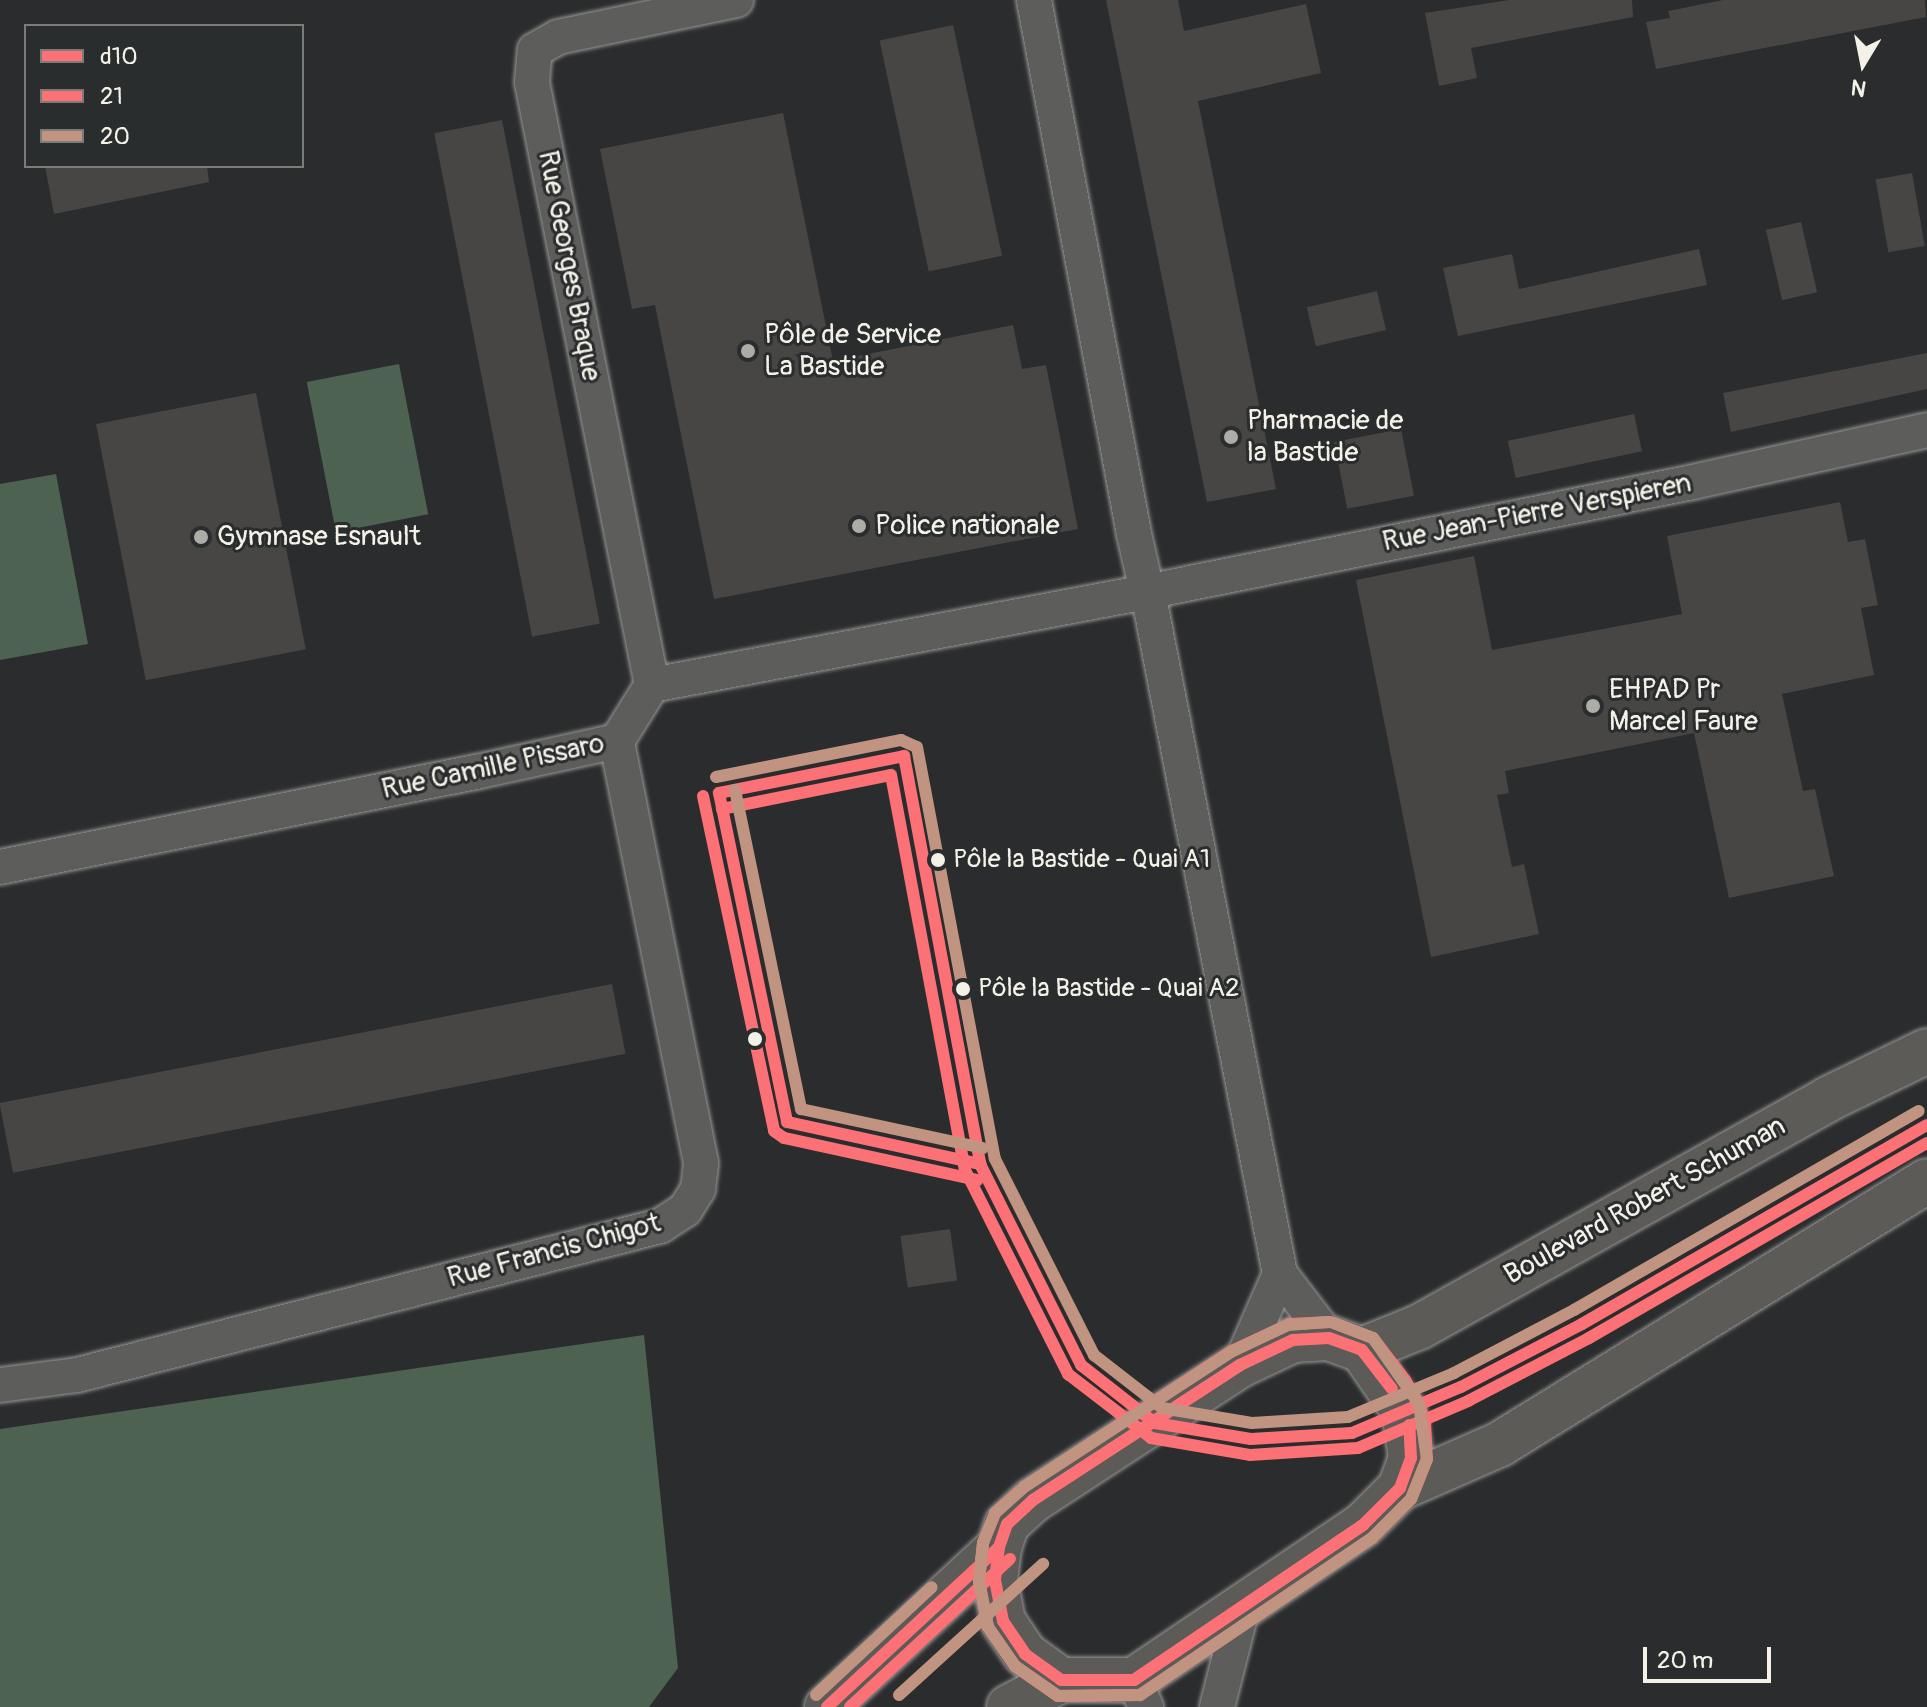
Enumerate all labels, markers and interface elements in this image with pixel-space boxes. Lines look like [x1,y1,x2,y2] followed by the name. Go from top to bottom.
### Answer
[24,24,304,168] legend
[1823,24,1903,104] north arrow
[100,42,138,71] text: d10
[1849,73,1869,103] text: N
[100,82,123,111] text: 21
[100,122,130,151] text: 20
[530,148,608,384] street label: Rue Georges Braque
[764,318,941,384] place label: Pôle de Service La Bastide
[739,342,757,360] marker: Pôle de Service La Bastide
[1247,404,1403,470] place label: Pharmacie de la Bastide
[1222,428,1240,446] marker: Pharmacie de la Bastide
[1380,467,1694,559] street label: Rue Jean-Pierre Verspieren
[875,509,1060,543] place label: Police nationale
[850,517,868,535] marker: Police nationale
[217,520,421,554] place label: Gymnase Esnault
[192,528,210,546] marker: Gymnase Esnault
[1609,673,1758,739] place label: EHPAD Pr Marcel Faure
[1584,697,1602,715] marker: EHPAD Pr Marcel Faure
[379,727,607,807] street label: Rue Camille Pissaro
[953,844,1210,876] place label: Pôle la Bastide - Quai A1
[930,852,946,868] marker: Pôle la Bastide - Quai A1
[978,973,1240,1005] place label: Pôle la Bastide - Quai A2
[955,981,971,997] marker: Pôle la Bastide - Quai A2
[747,1031,763,1047] unlabelled marker
[1499,1110,1791,1292] street label: Boulevard Robert Schuman
[444,1206,664,1296] street label: Rue Francis Chigot
[1647,1631,1775,1681] scale bar
[1657,1646,1713,1675] text: 20 m

